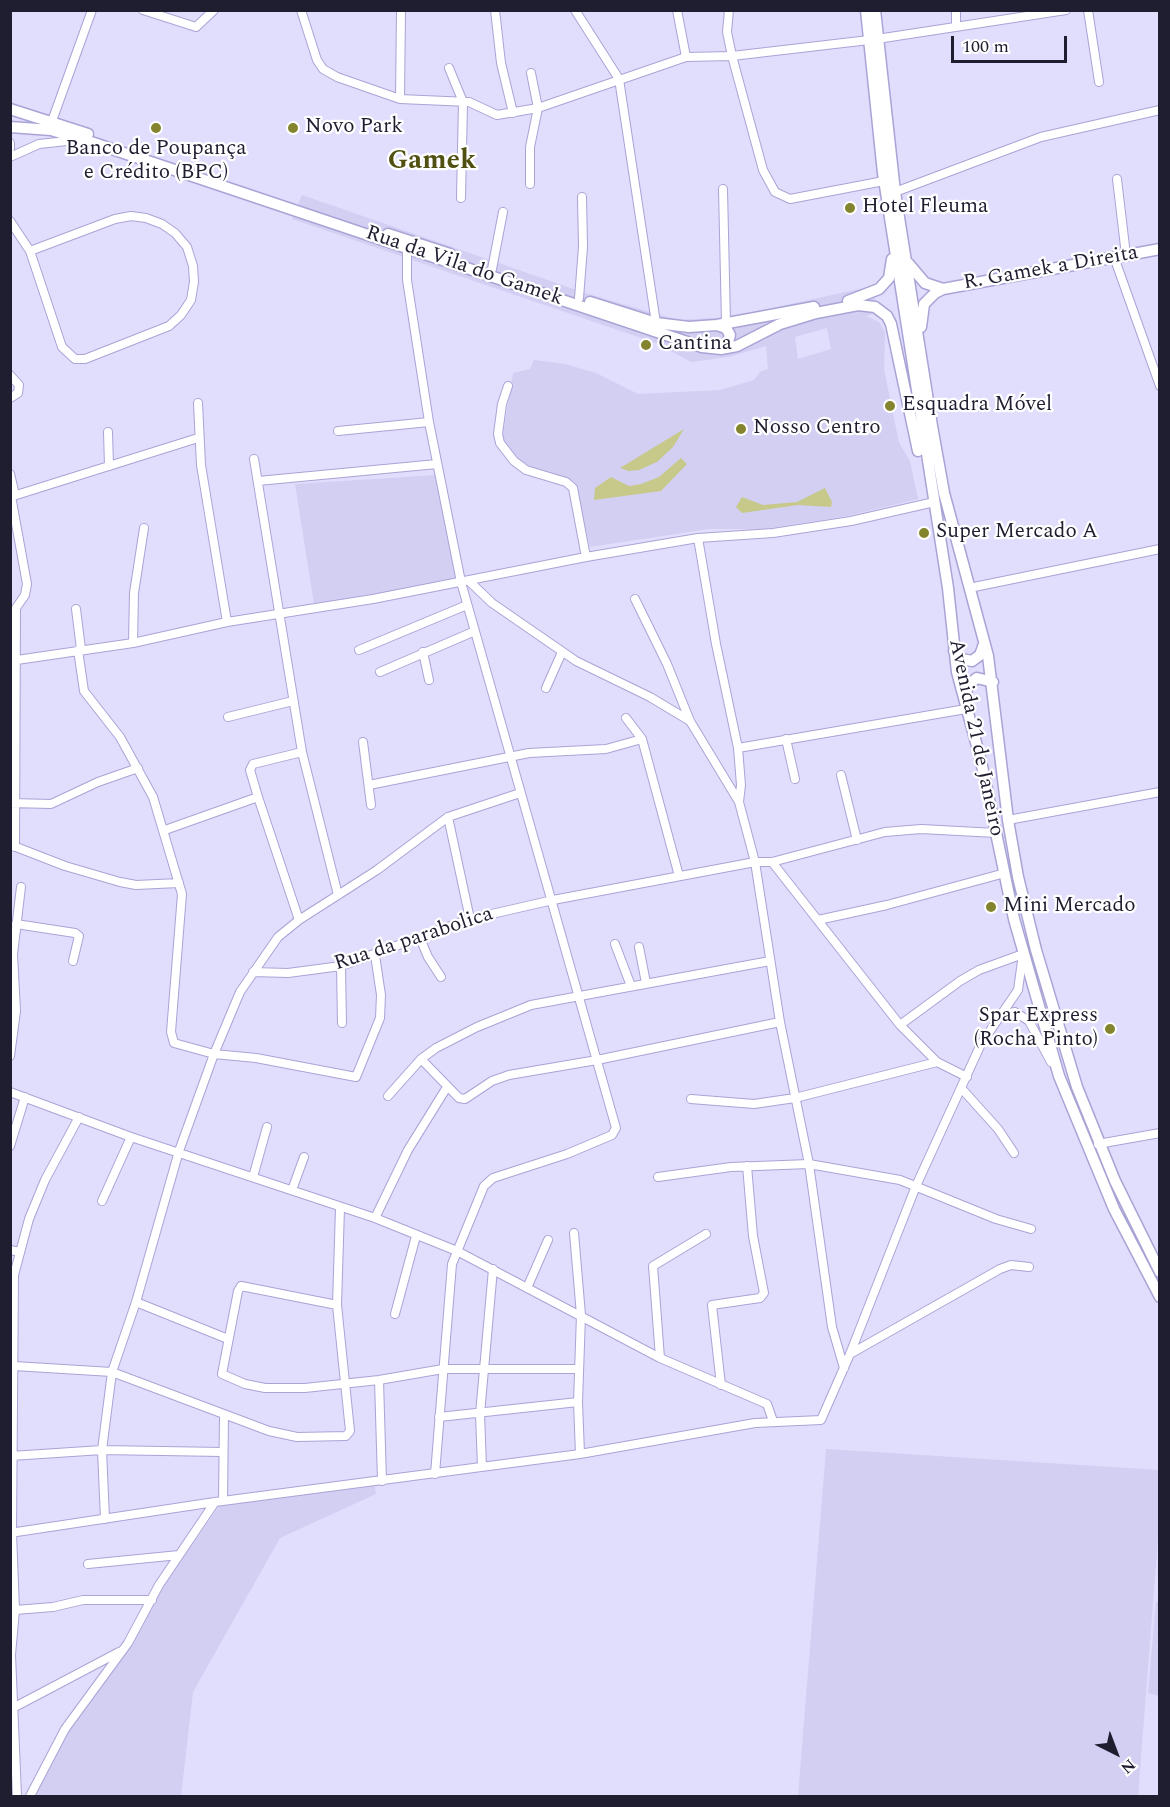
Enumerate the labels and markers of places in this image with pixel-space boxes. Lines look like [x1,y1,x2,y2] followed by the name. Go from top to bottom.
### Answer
[305,115,403,141] place label: Novo Park
[149,121,163,135] marker: Banco de Poupança e Crédito (BPC)
[286,121,300,135] marker: Novo Park
[65,137,247,187] place label: Banco de Poupança e Crédito (BPC)
[862,195,988,221] place label: Hotel Fleuma
[843,201,857,215] marker: Hotel Fleuma
[658,332,732,358] place label: Cantina
[639,338,653,352] marker: Cantina
[902,393,1052,419] place label: Esquadra Móvel
[883,399,897,413] marker: Esquadra Móvel
[753,416,881,442] place label: Nosso Centro
[734,422,748,436] marker: Nosso Centro
[936,520,1098,546] place label: Super Mercado A
[917,526,931,540] marker: Super Mercado A
[1003,894,1136,920] place label: Mini Mercado
[984,900,998,914] marker: Mini Mercado
[974,1004,1098,1054] place label: Spar Express (Rocha Pinto)
[1103,1022,1117,1036] marker: Spar Express (Rocha Pinto)

